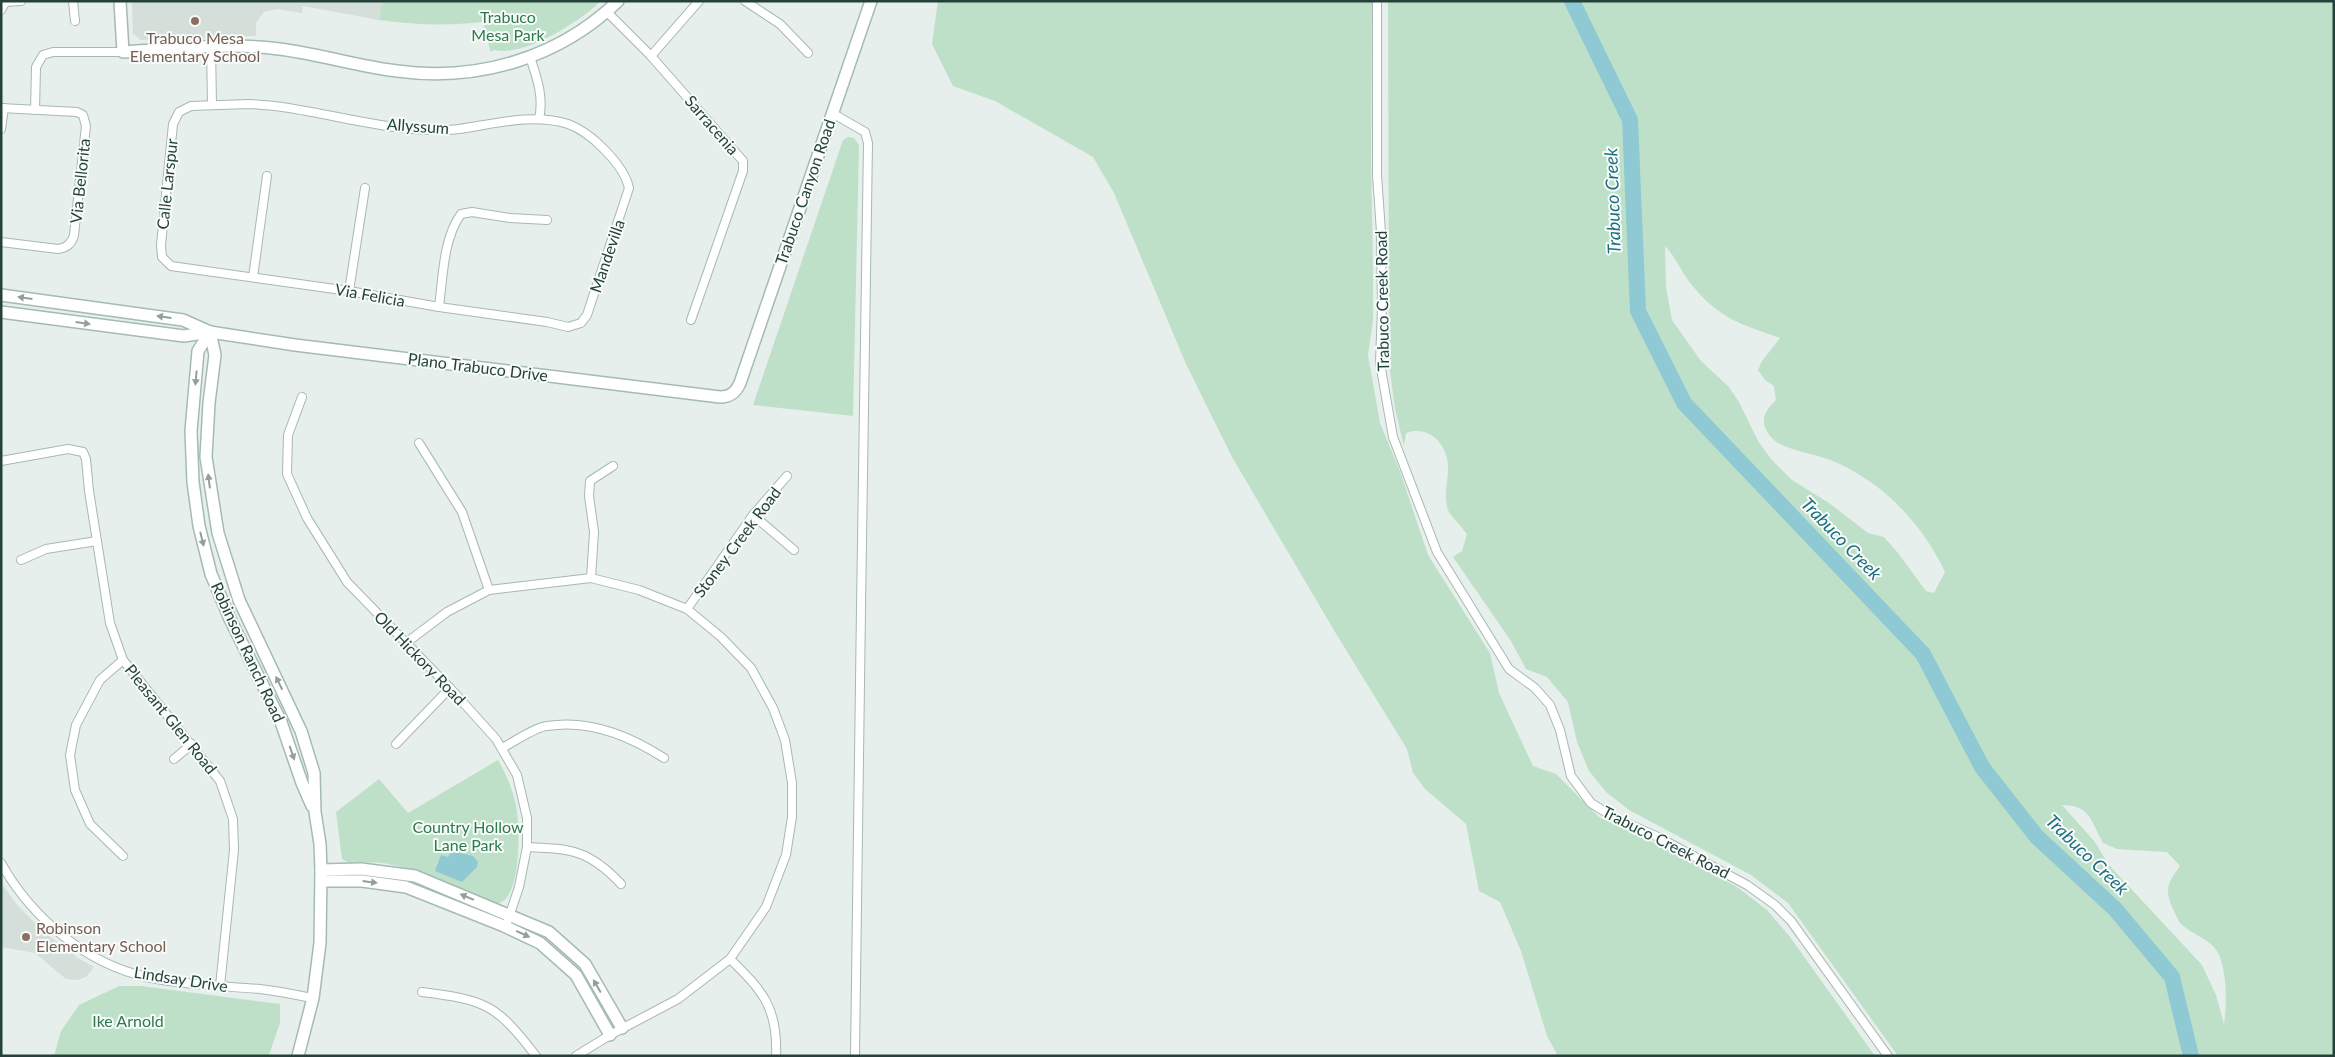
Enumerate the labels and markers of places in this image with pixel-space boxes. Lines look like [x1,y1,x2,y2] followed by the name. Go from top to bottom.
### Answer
[189,15,201,27] marker: Trabuco Mesa Elementary School
[130,28,260,65] place label: Trabuco Mesa Elementary School
[36,918,166,955] place label: Robinson Elementary School
[20,931,32,943] marker: Robinson Elementary School

